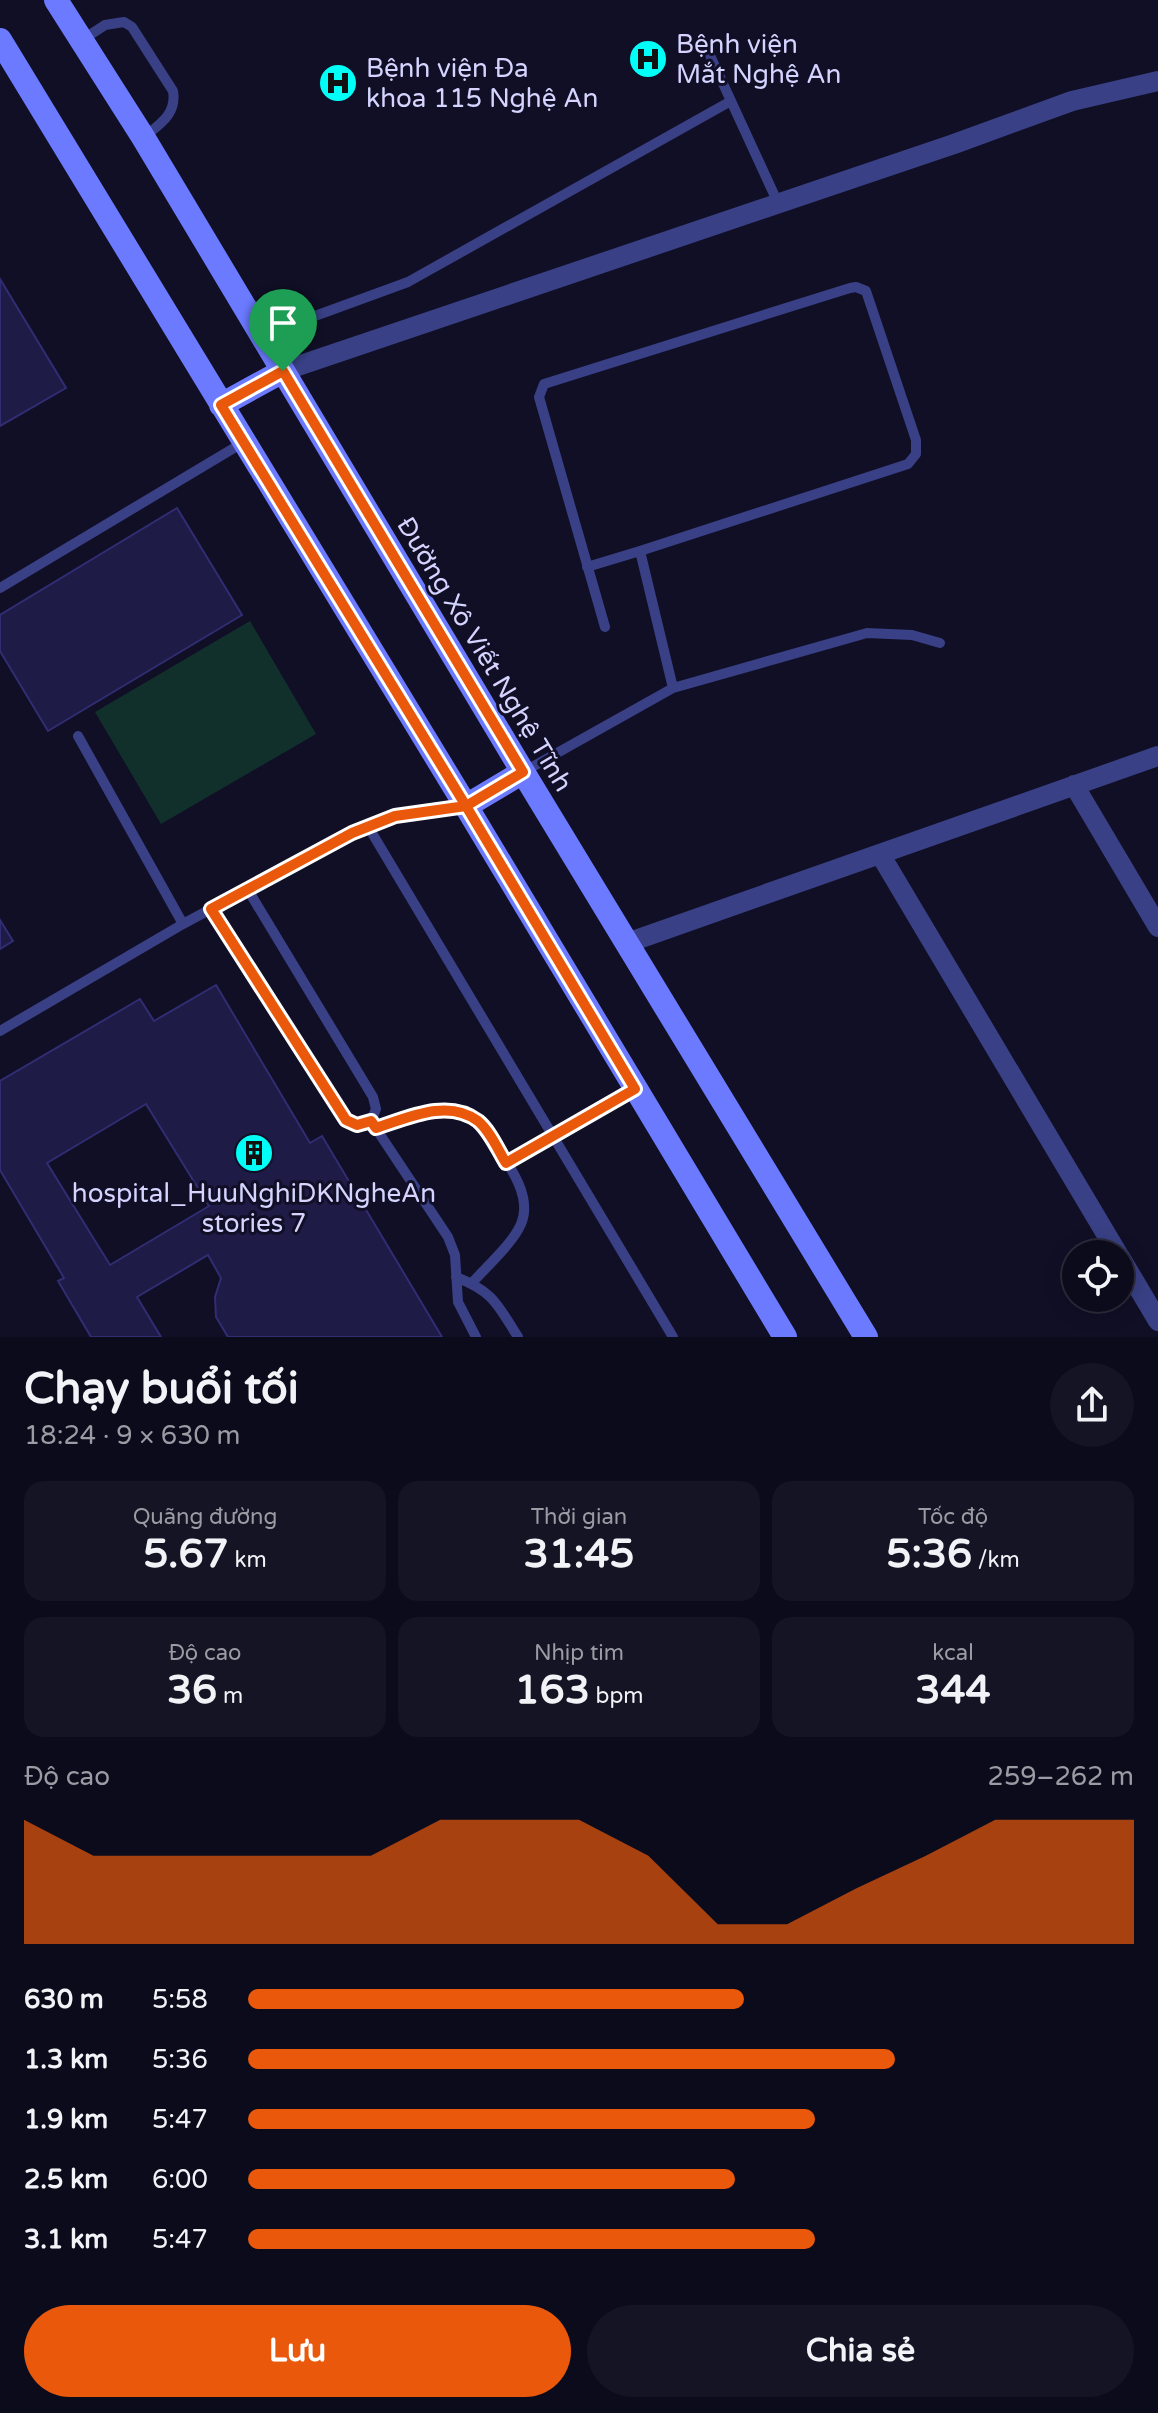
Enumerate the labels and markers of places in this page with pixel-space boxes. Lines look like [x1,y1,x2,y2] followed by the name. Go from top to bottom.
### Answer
[676,29,841,90] place label: Bệnh viện Mắt Nghệ An
[627,38,669,80] hospital icon: Bệnh viện Mắt Nghệ An
[366,53,598,114] place label: Bệnh viện Đa khoa 115 Nghệ An
[317,62,359,104] hospital icon: Bệnh viện Đa khoa 115 Nghệ An
[249,289,317,371] pin
[233,1132,275,1174] building icon: hospital_HuuNghiDKNgheAn stories 7
[72,1178,436,1239] place label: hospital_HuuNghiDKNgheAn stories 7

